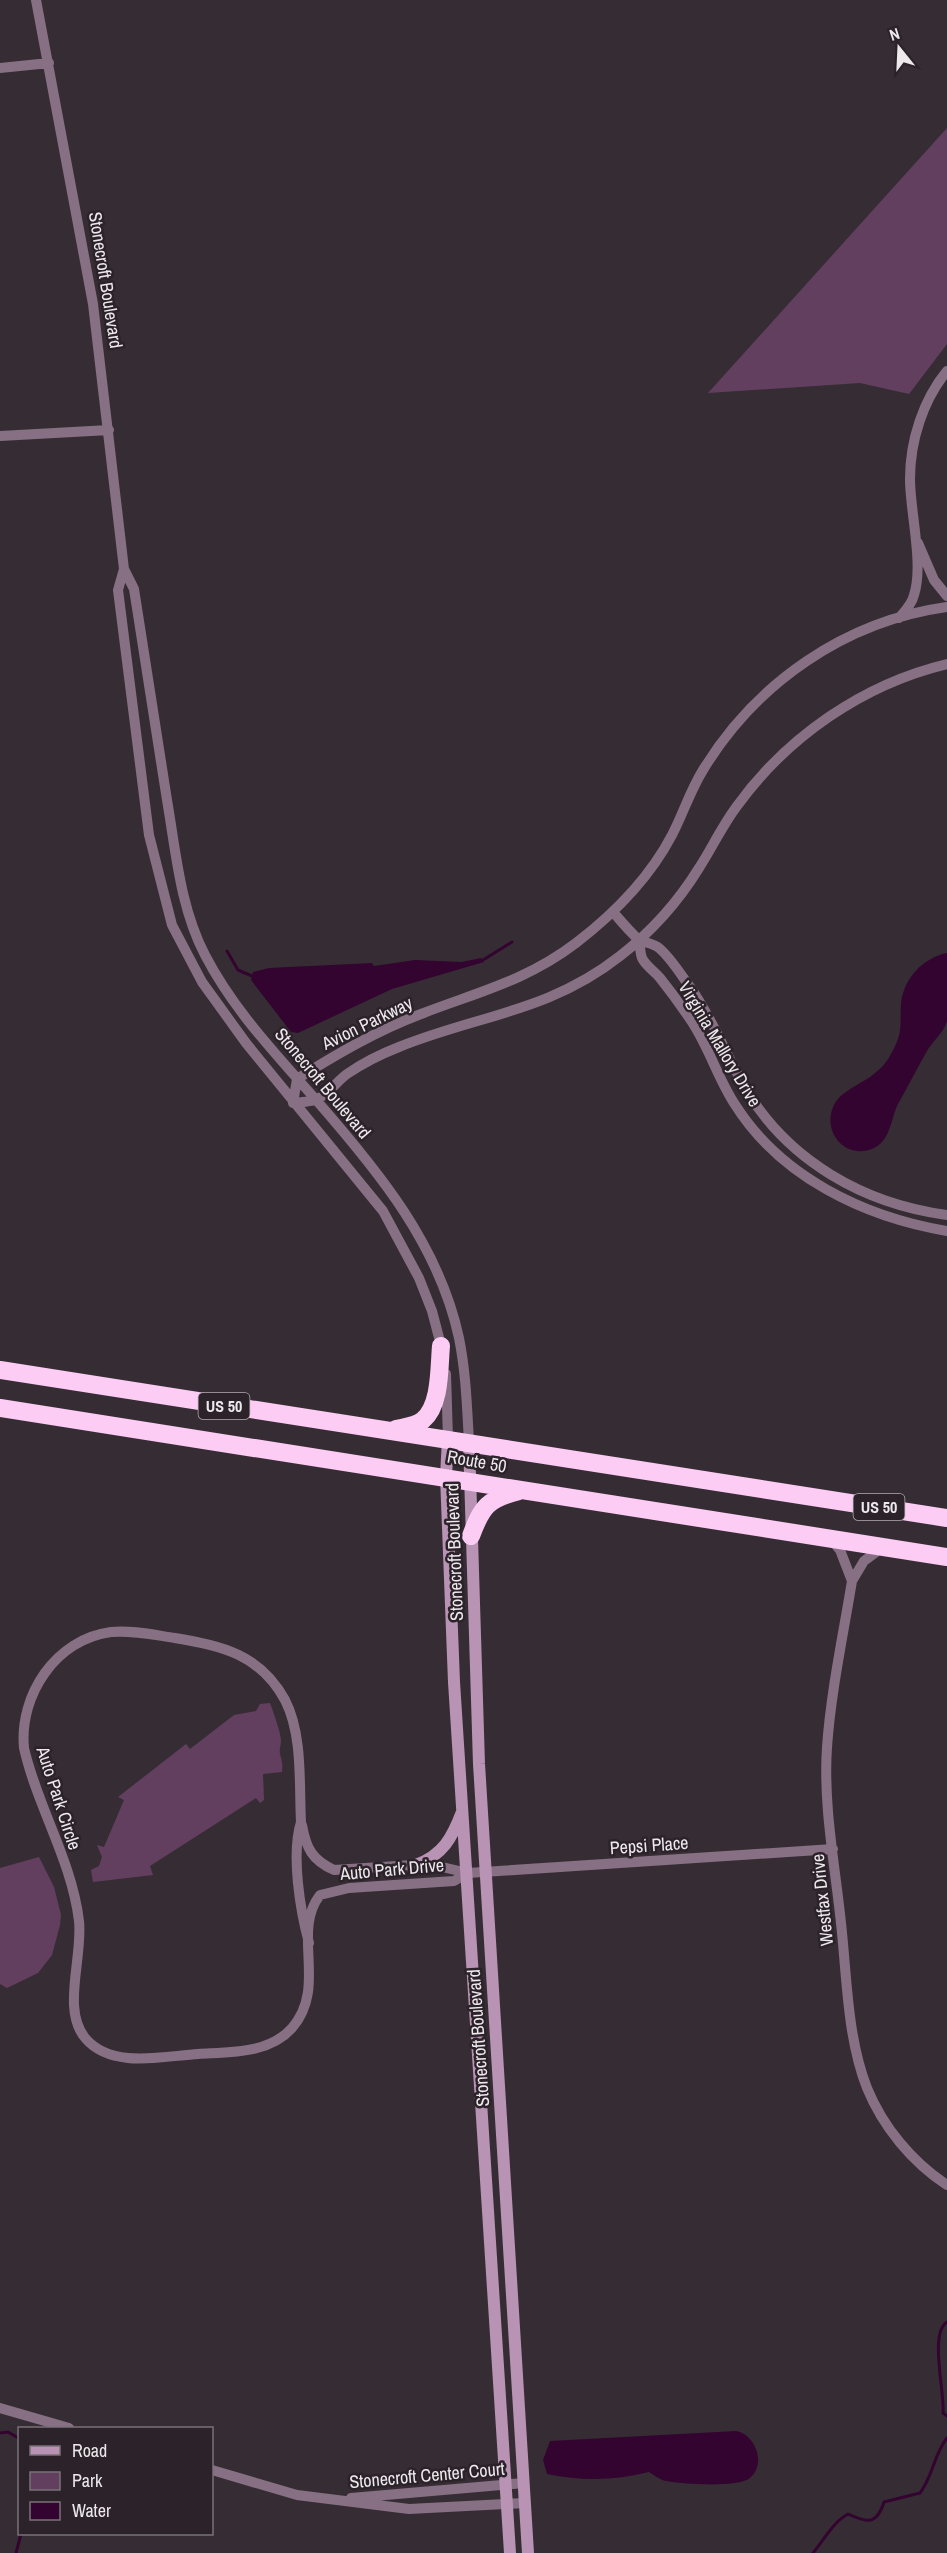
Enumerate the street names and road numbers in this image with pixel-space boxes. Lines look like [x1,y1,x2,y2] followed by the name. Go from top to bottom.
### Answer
[83,210,129,350] street label: Stonecroft Boulevard
[673,976,767,1112] street label: Virginia Mallory Drive
[316,990,417,1056] street label: Avion Parkway
[269,1022,377,1144] street label: Stonecroft Boulevard
[198,1393,250,1419] road number: US 50
[445,1443,509,1479] street label: Route 50
[439,1483,469,1621] street label: Stonecroft Boulevard
[854,1494,904,1520] road number: US 50
[30,1742,87,1853] street label: Auto Park Circle
[609,1830,689,1860] street label: Pepsi Place
[338,1852,445,1886] street label: Auto Park Drive
[805,1853,839,1947] street label: Westfax Drive
[461,1968,495,2108] street label: Stonecroft Boulevard
[348,2456,506,2494] street label: Stonecroft Center Court

